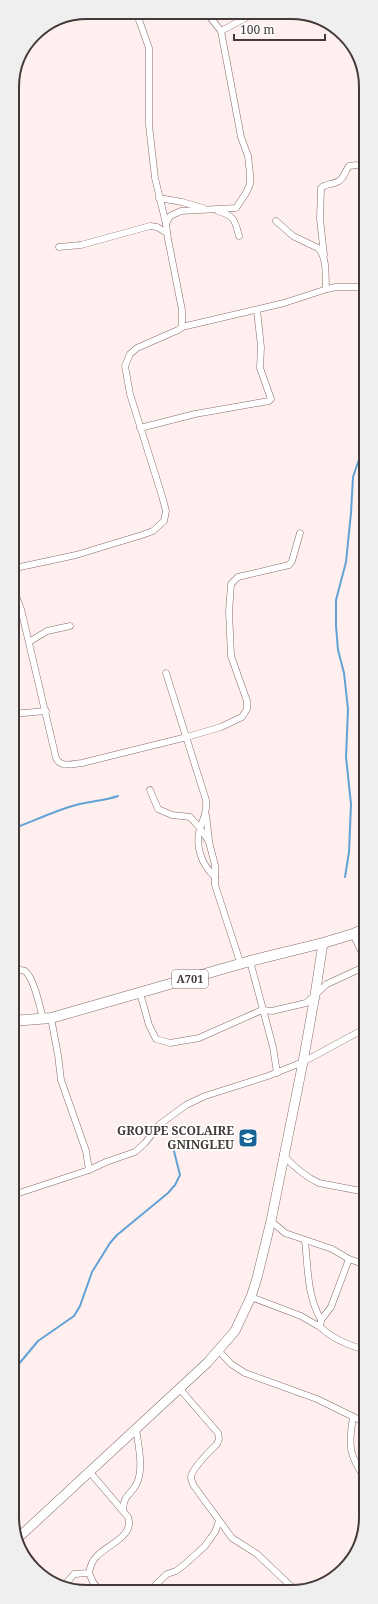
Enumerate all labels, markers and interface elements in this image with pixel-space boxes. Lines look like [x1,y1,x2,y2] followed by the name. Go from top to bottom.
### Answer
[234,16,325,42] scale bar
[240,21,275,38] text: 100 m
[172,970,208,988] road number: A701
[117,1122,234,1153] place label: GROUPE SCOLAIRE GNINGLEU
[237,1127,259,1149] school or university icon: GROUPE SCOLAIRE GNINGLEU

